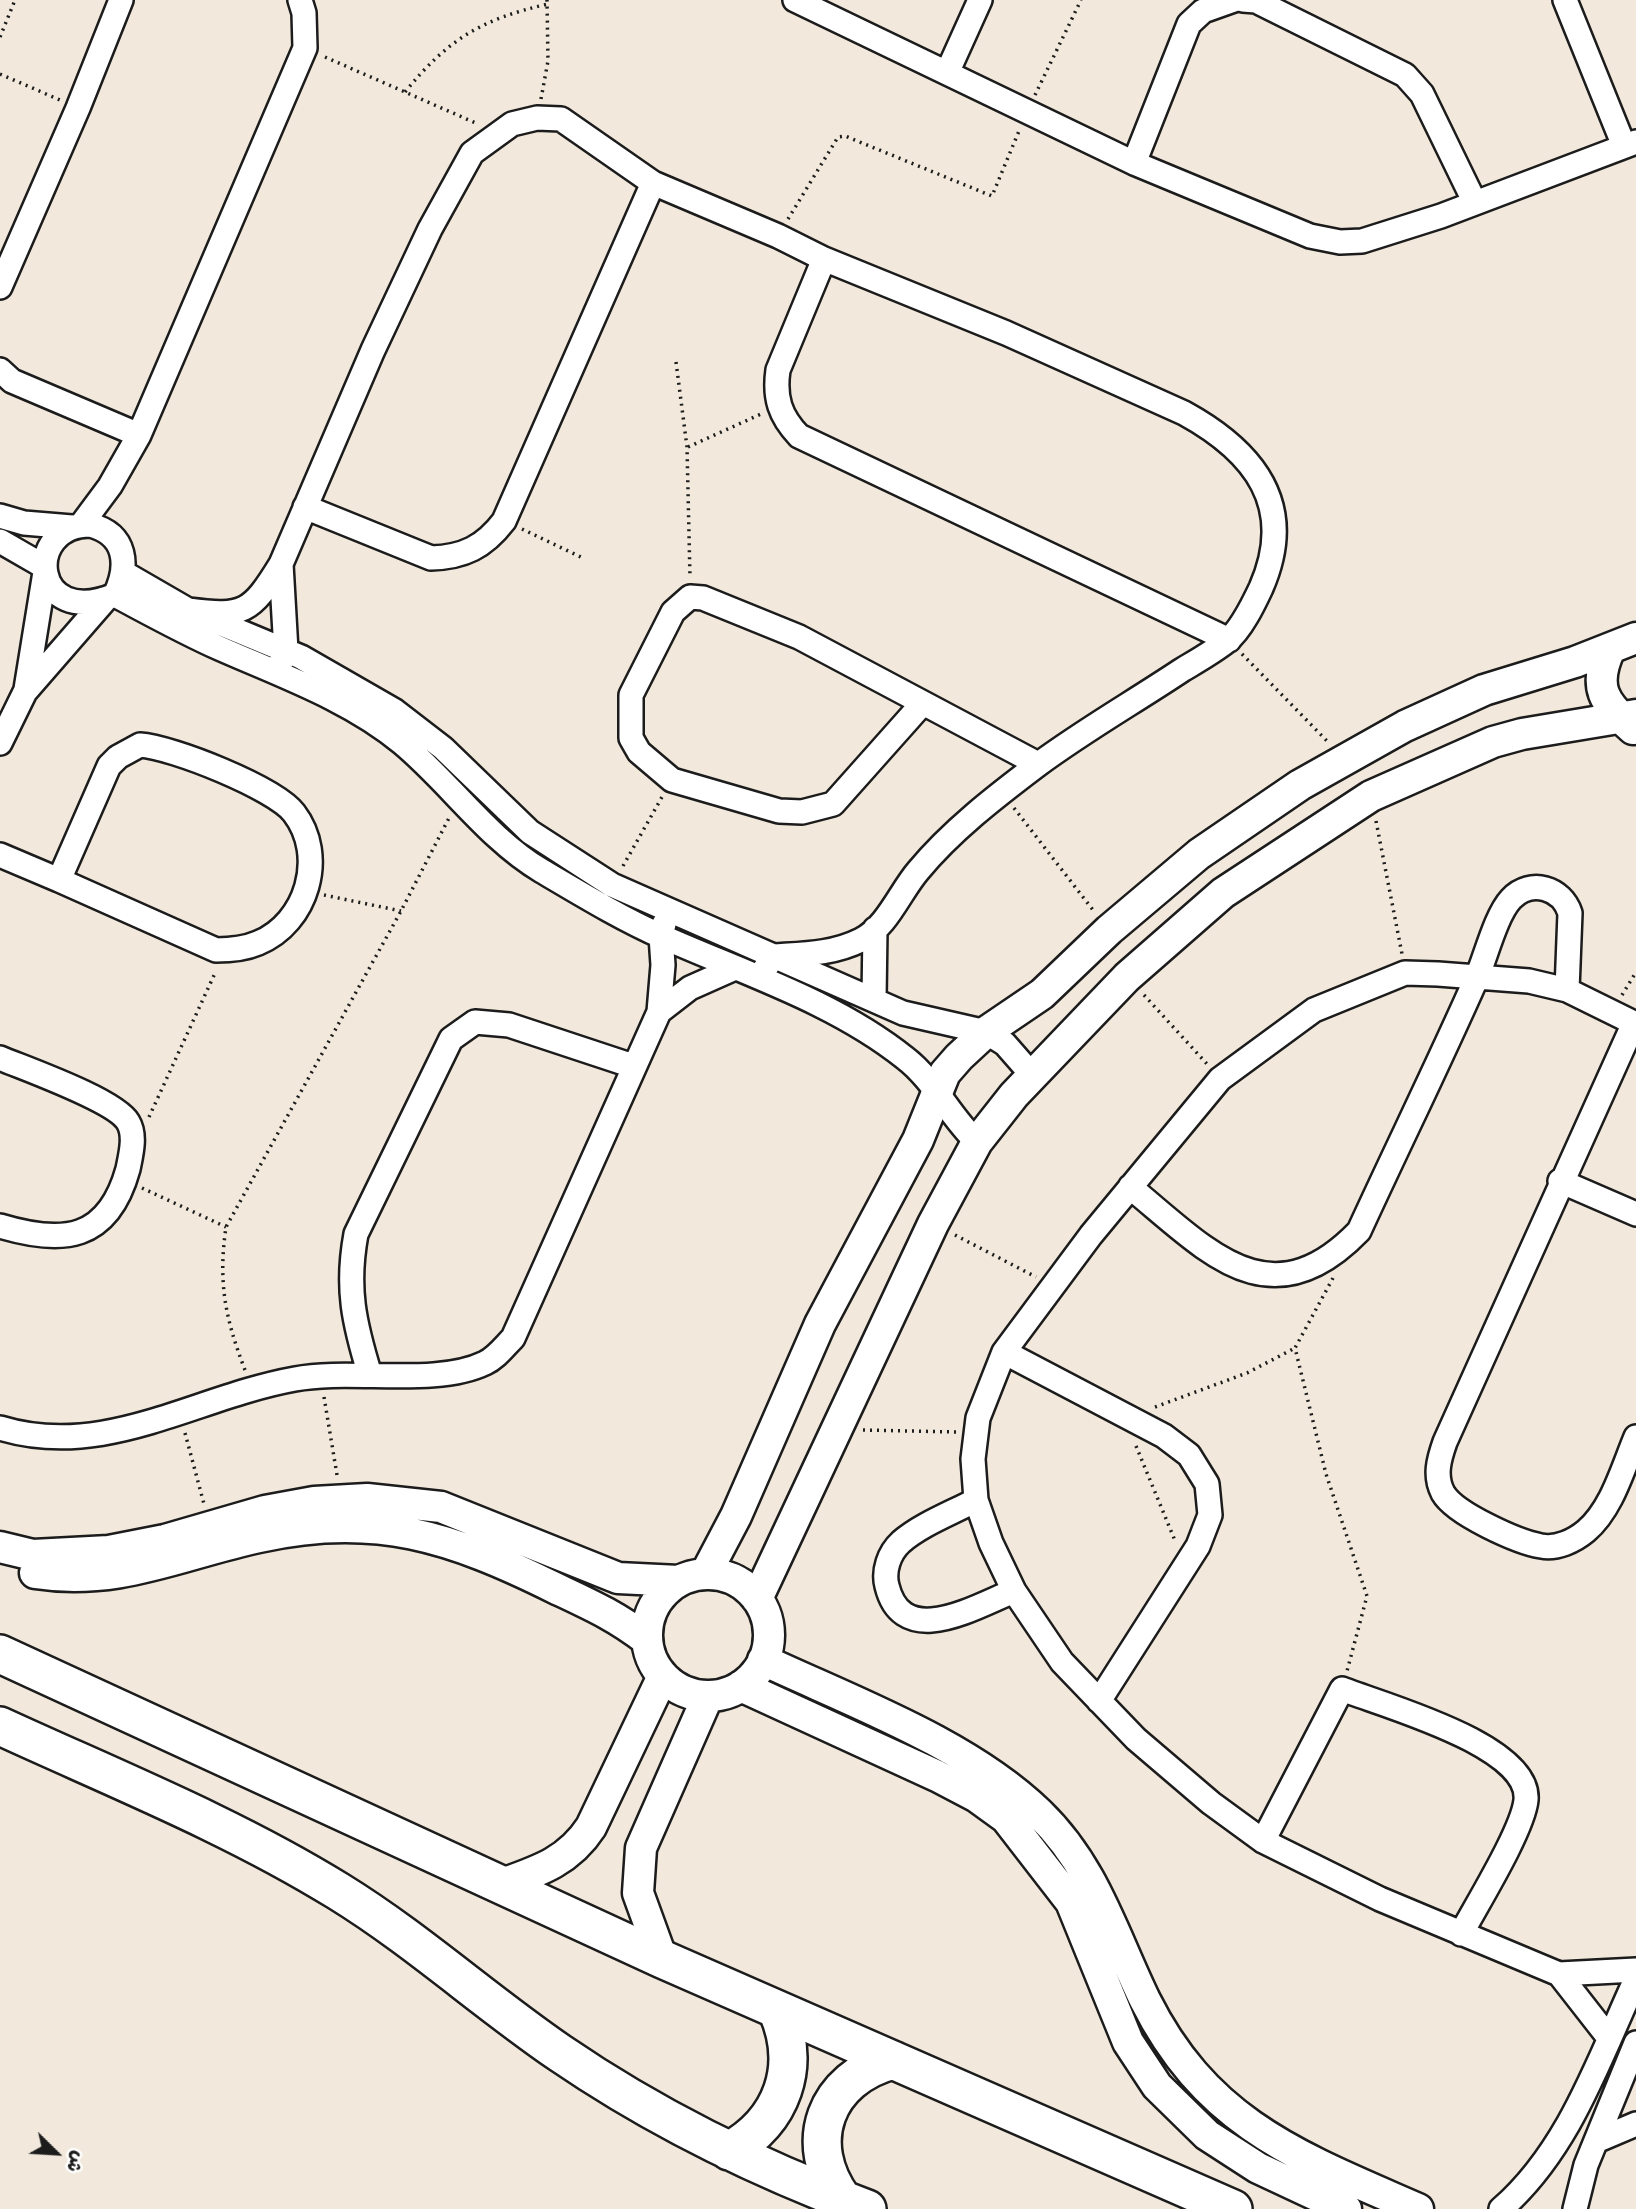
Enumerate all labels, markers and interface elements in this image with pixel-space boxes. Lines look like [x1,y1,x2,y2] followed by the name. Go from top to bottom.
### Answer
[21,2118,91,2188] north arrow
[57,2146,93,2177] text: ش

